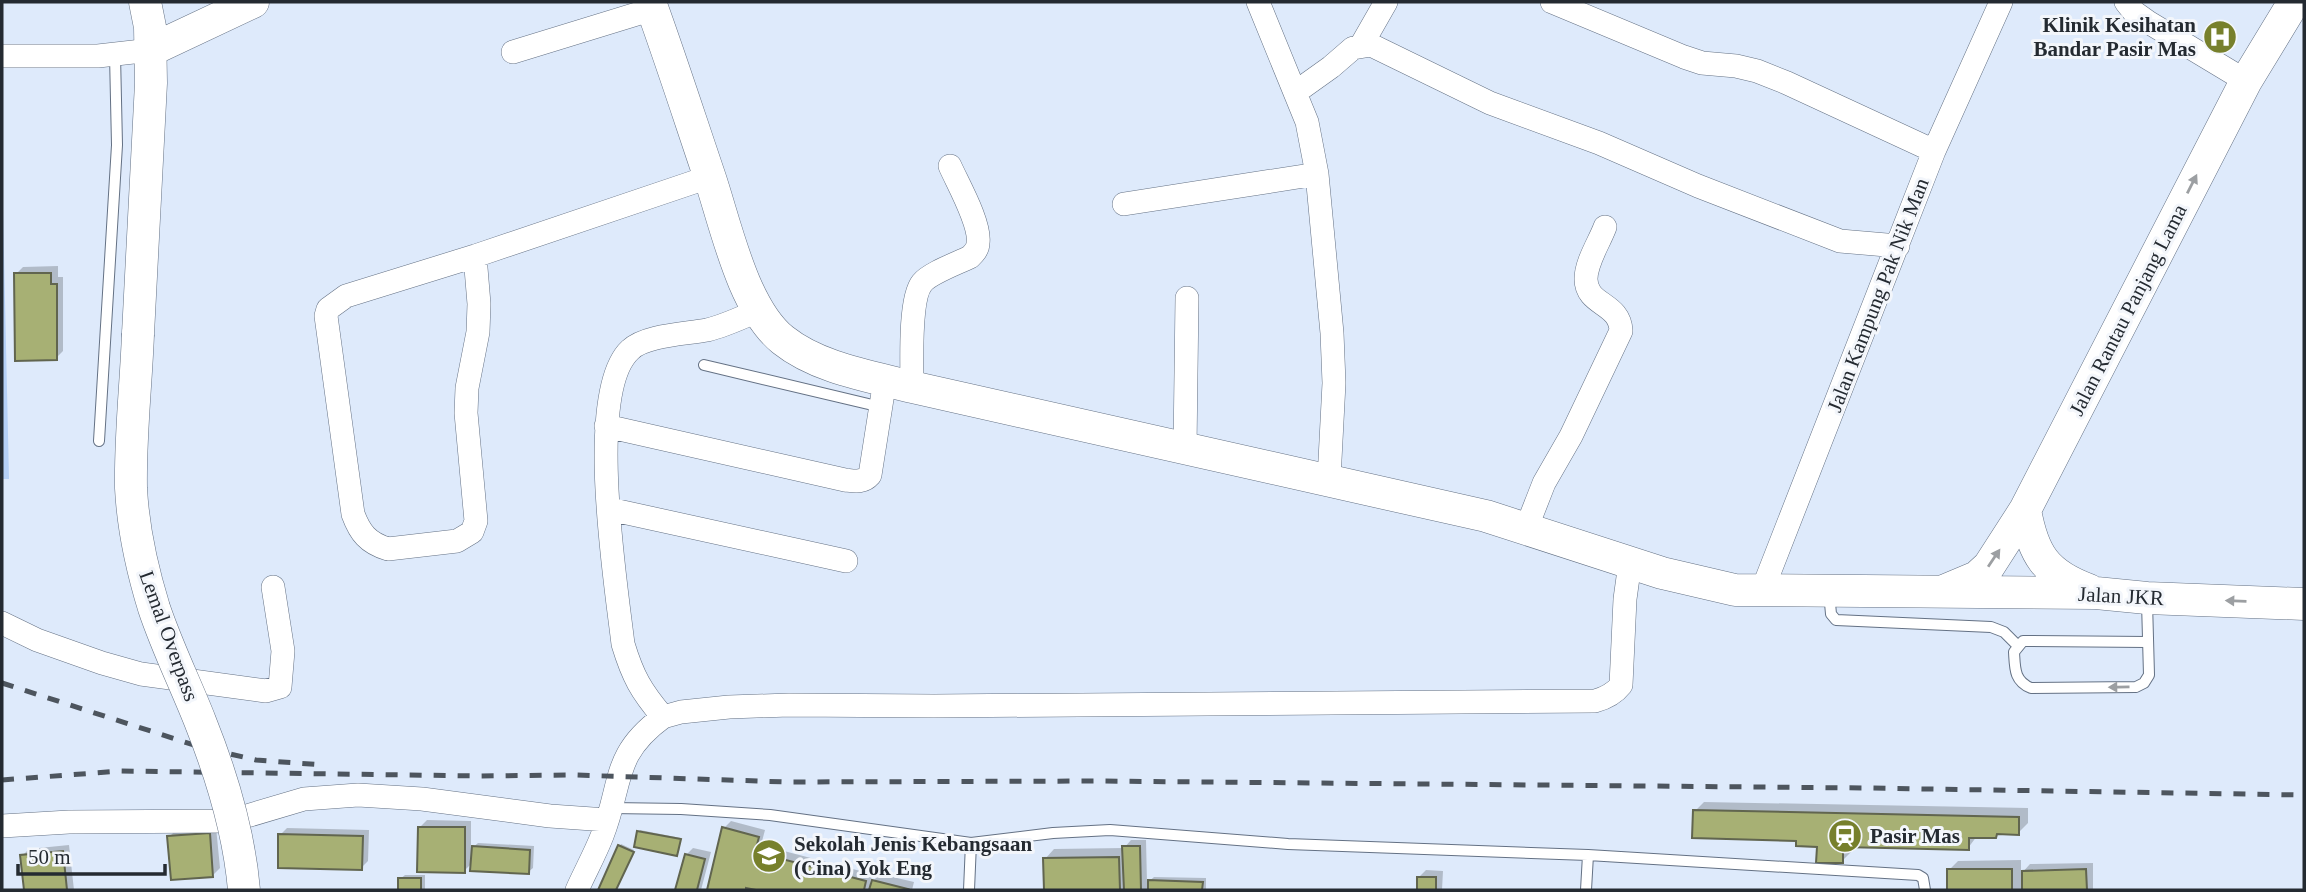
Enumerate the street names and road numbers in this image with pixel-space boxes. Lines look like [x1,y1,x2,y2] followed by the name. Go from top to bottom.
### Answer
[1822,174,1934,415] street label: Jalan Kampung Pak Nik Man
[2064,200,2192,420] street label: Jalan Rantau Panjang Lama
[134,568,204,704] street label: Lemal Overpass
[2078,582,2164,610] street label: Jalan JKR

